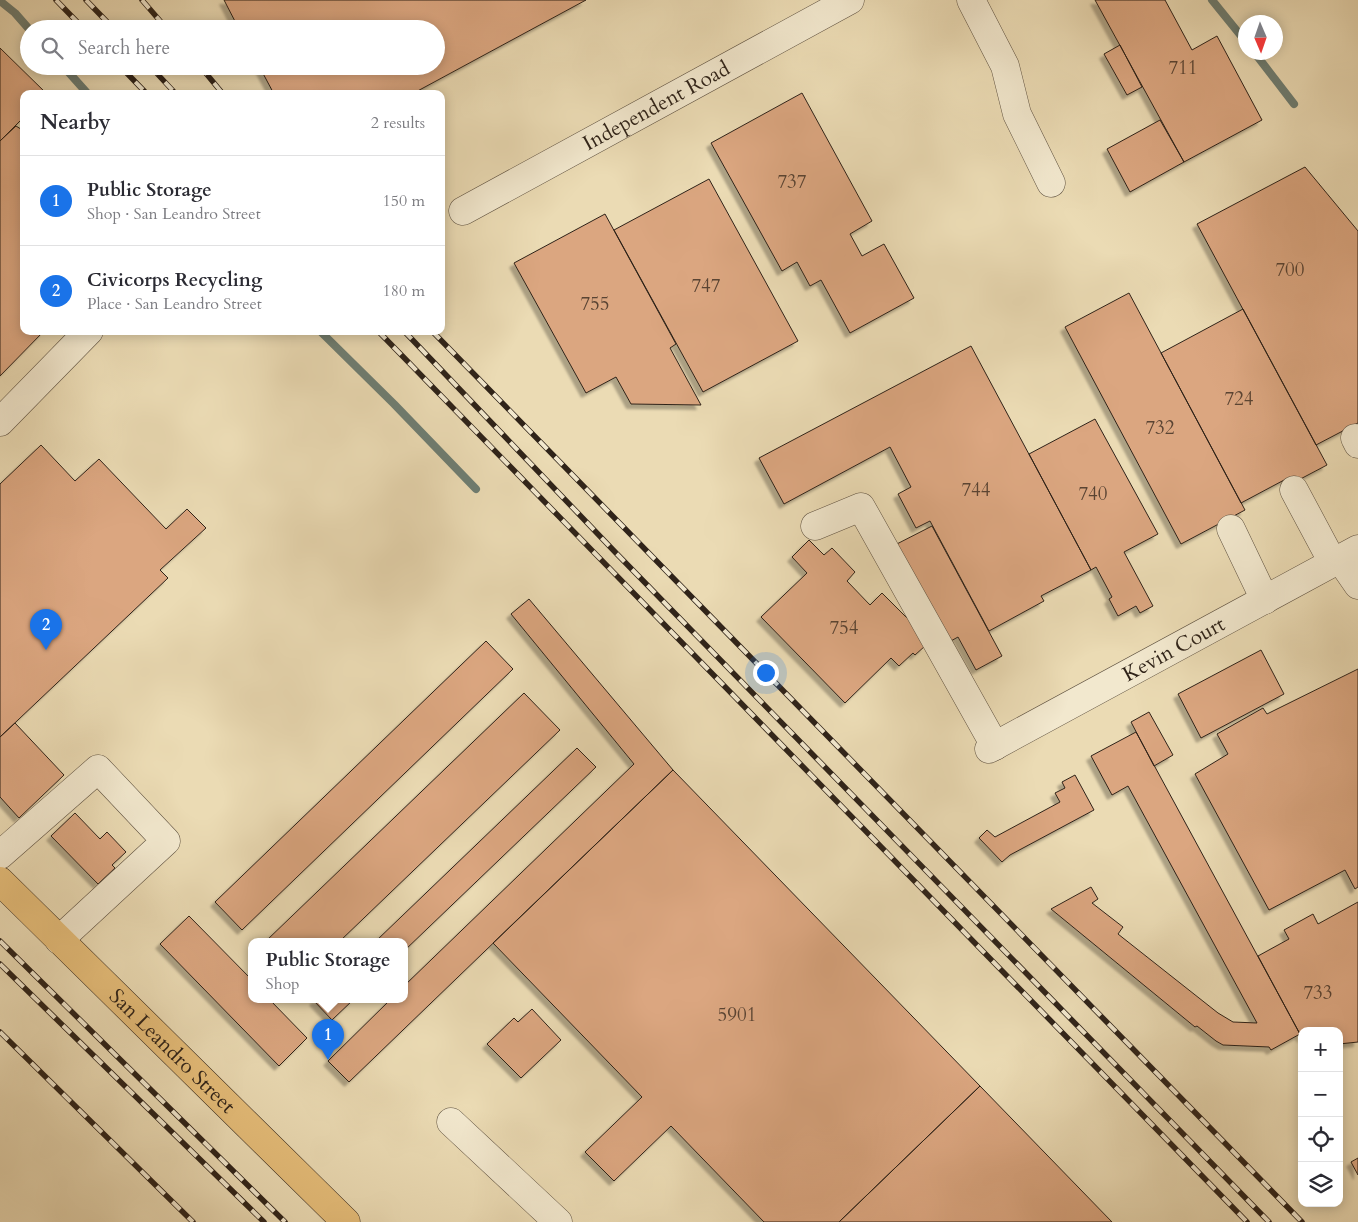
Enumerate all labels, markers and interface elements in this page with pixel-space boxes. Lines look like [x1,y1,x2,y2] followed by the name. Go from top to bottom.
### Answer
[1238,15,1283,60] north arrow
[20,20,445,75] search box
[38,34,66,62] icon: search
[78,35,170,61] text: Search here
[577,54,735,158] street label: Independent Road
[1168,55,1198,81] house number: 711
[40,108,111,137] text: Nearby
[371,112,425,134] text: 2 results
[777,169,807,195] house number: 737
[87,177,212,203] text: Public Storage
[52,190,60,212] text: 1
[383,190,425,212] text: 150 m
[87,203,261,225] text: Shop · San Leandro Street
[1275,257,1305,283] house number: 700
[87,267,262,293] text: Civicorps Recycling
[691,273,721,299] house number: 747
[52,280,60,302] text: 2
[383,280,425,302] text: 180 m
[580,291,610,317] house number: 755
[87,293,262,315] text: Place · San Leandro Street
[1224,386,1254,412] house number: 724
[1145,415,1175,441] house number: 732
[961,477,991,503] house number: 744
[1078,481,1108,507] house number: 740
[30,609,62,650] pin: 2
[1117,609,1230,688] street label: Kevin Court
[829,615,859,641] house number: 754
[753,660,779,686] your location
[248,938,408,1003] popup
[266,947,390,973] text: Public Storage
[266,973,300,995] text: Shop
[1303,980,1333,1006] house number: 733
[103,982,242,1120] street label: San Leandro Street
[718,1002,756,1028] house number: 5901
[312,1019,344,1060] pin: 1
[1298,1027,1343,1207] map controls
[1298,1027,1343,1072] button: +
[1298,1072,1343,1117] button: −
[1298,1117,1343,1162] button: locate
[1298,1162,1343,1207] button: layers

